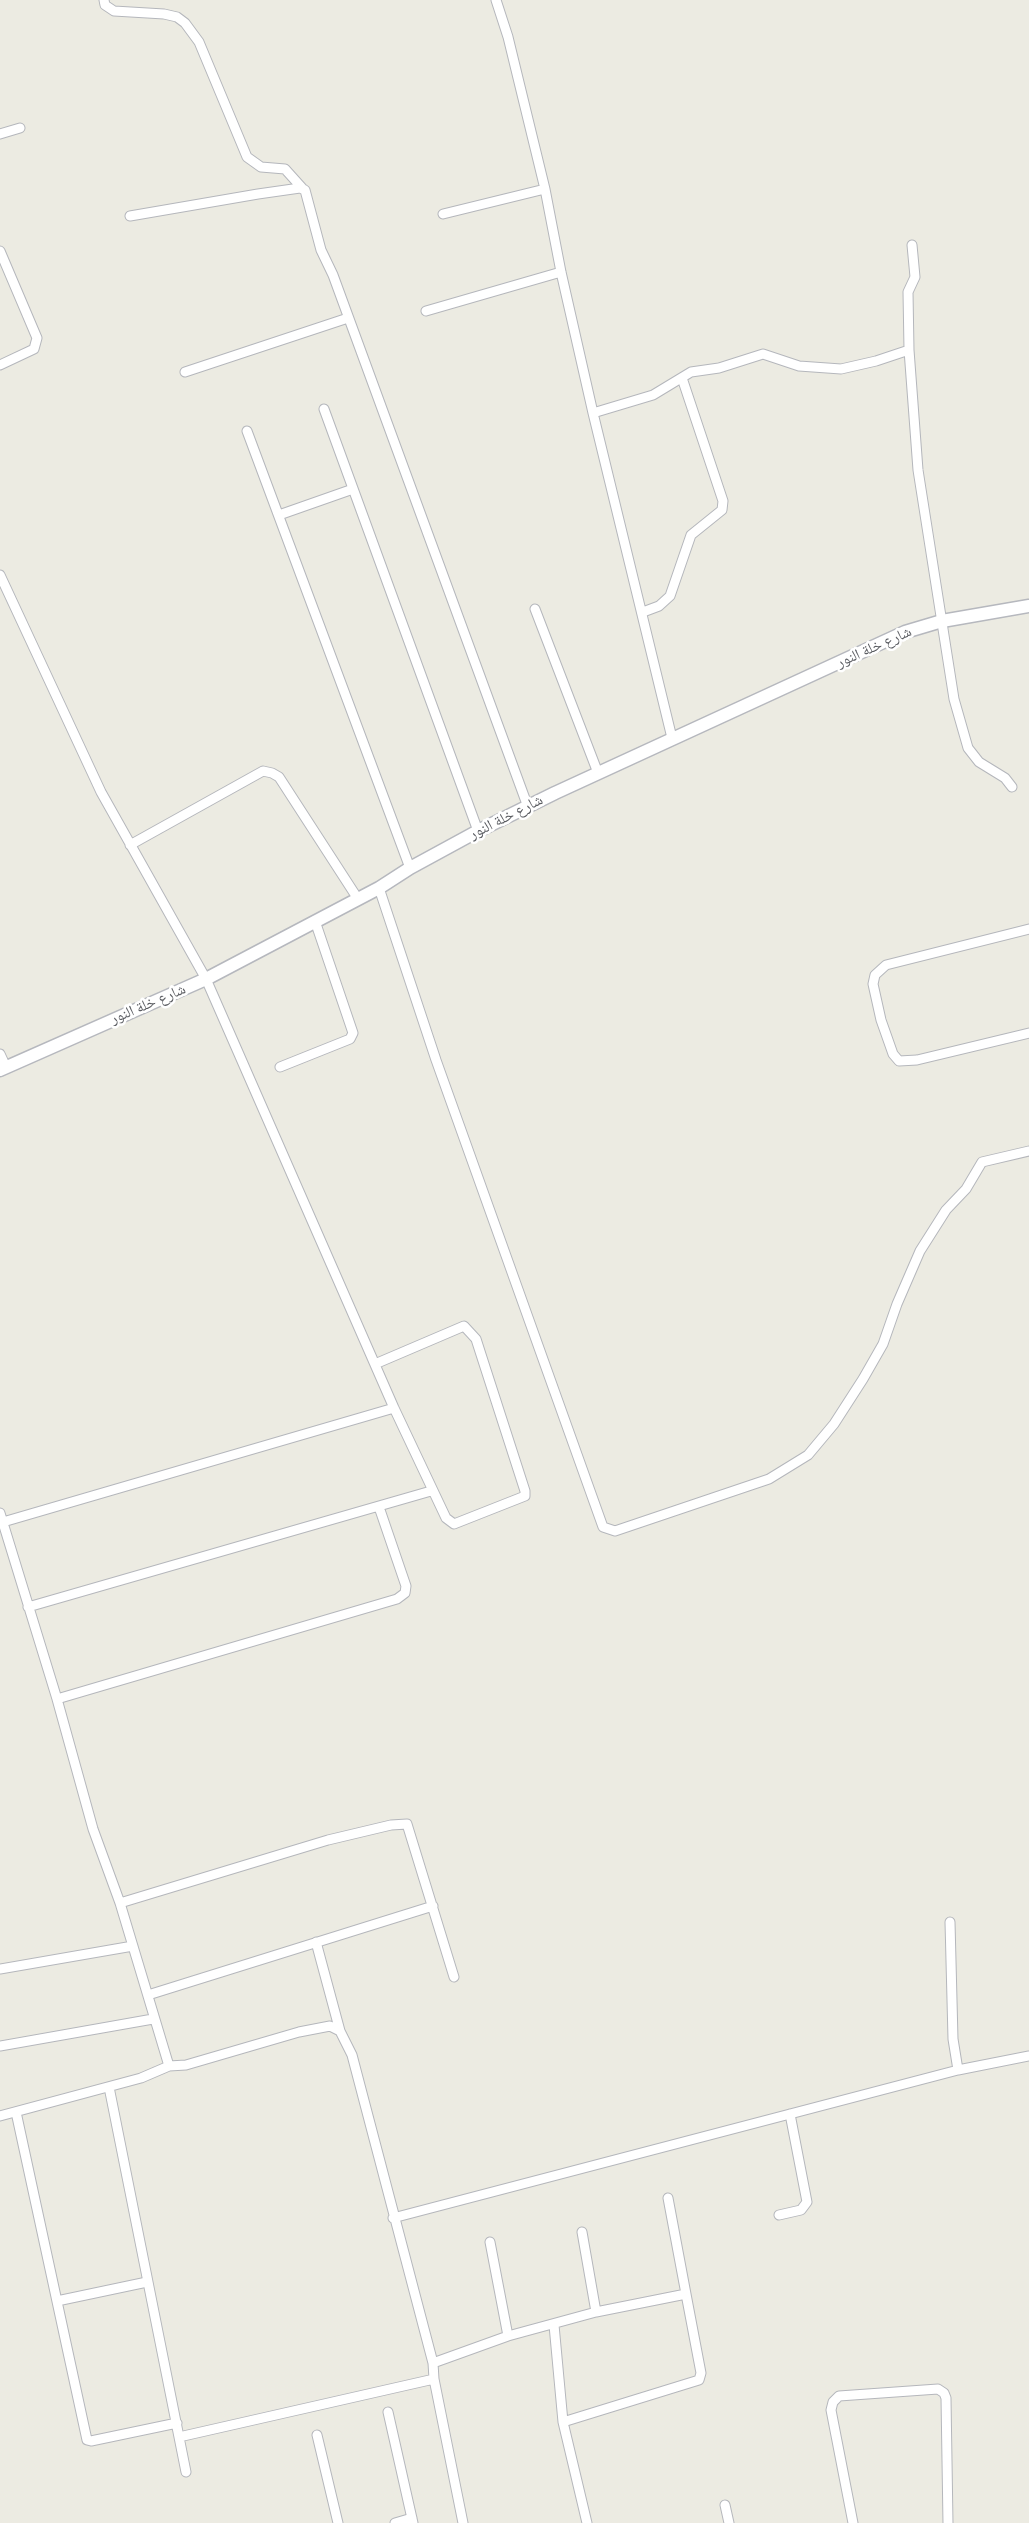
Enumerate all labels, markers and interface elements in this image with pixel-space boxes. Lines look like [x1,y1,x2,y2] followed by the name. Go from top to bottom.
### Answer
[834,622,914,672] street label: شارع خلة النور
[466,791,546,843] street label: شارع خلة النور
[108,980,188,1028] street label: شارع خلة النور

